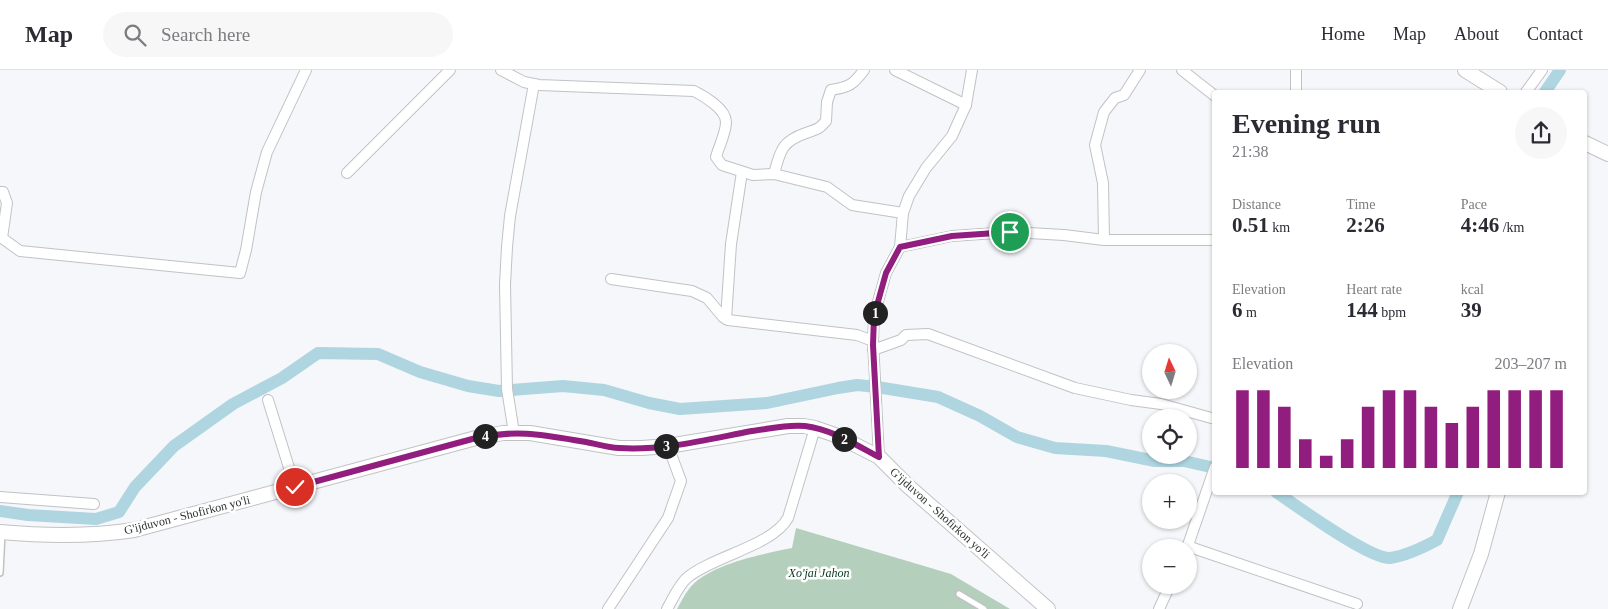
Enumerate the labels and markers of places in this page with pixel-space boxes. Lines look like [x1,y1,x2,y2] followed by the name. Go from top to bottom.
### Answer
[989,211,1031,253] pin
[862,300,888,326] pin: 1
[472,424,498,448] pin: 4
[832,426,856,452] pin: 2
[654,434,678,458] pin: 3
[274,466,316,508] pin

